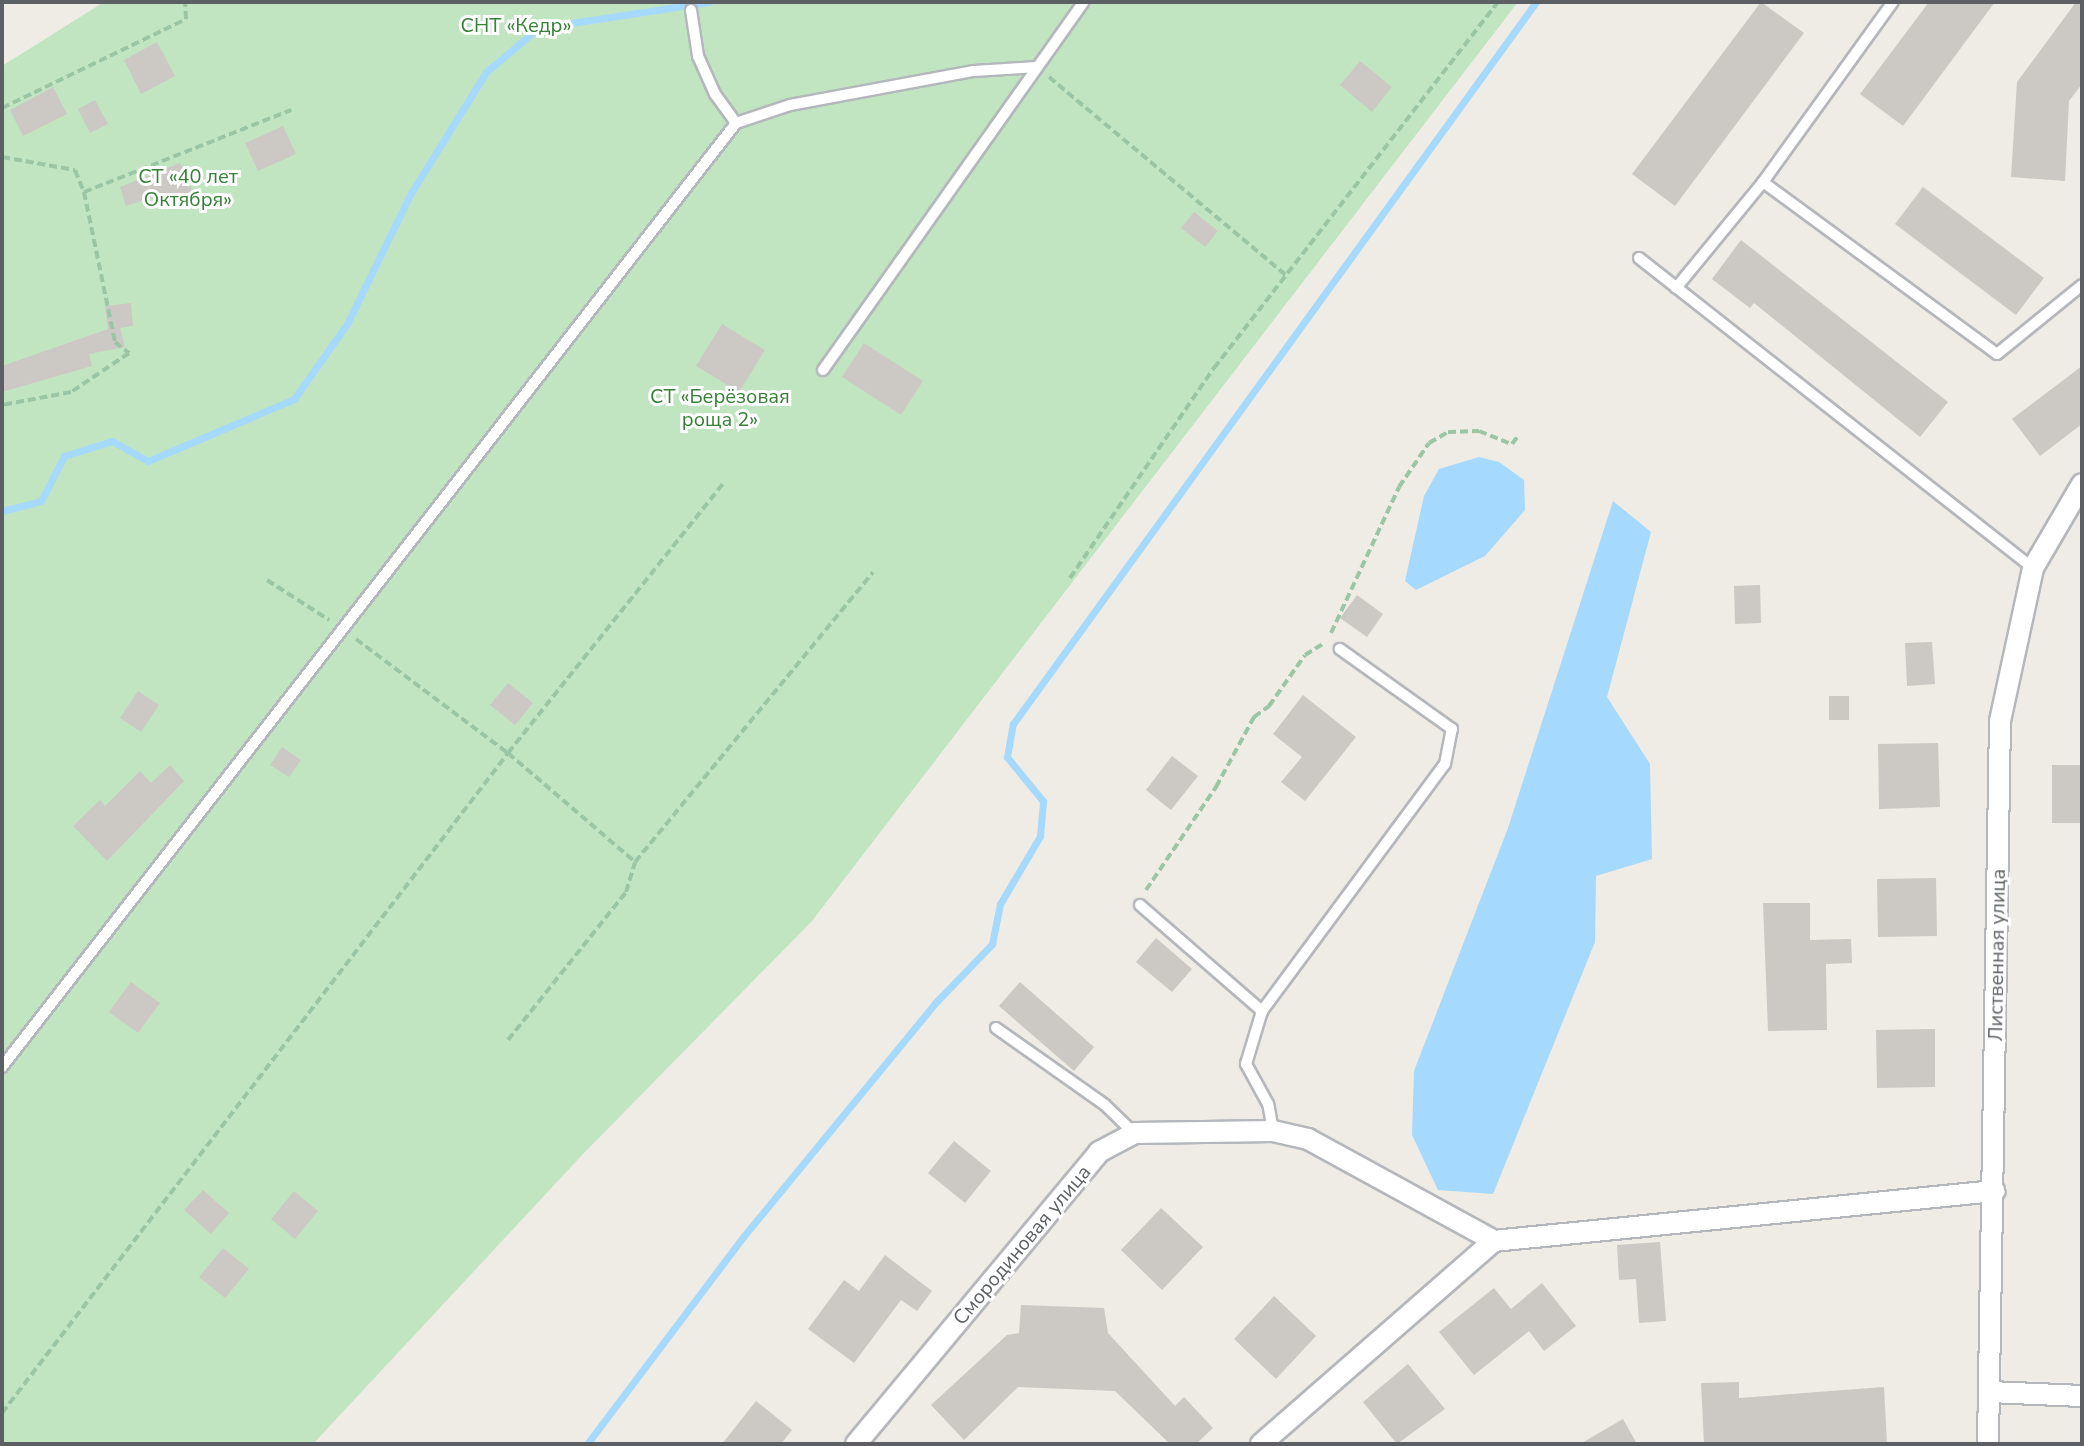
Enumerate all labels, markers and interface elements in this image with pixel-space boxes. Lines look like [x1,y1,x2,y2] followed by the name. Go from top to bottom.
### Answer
[461,13,571,37] park label: СНТ «Кедр»
[138,165,238,212] park label: СТ «40 лет Октября»
[650,384,790,431] park label: СТ «Берёзовая роща 2»
[1983,869,2011,1041] street label: Лиственная улица
[948,1160,1096,1330] street label: Смородиновая улица

